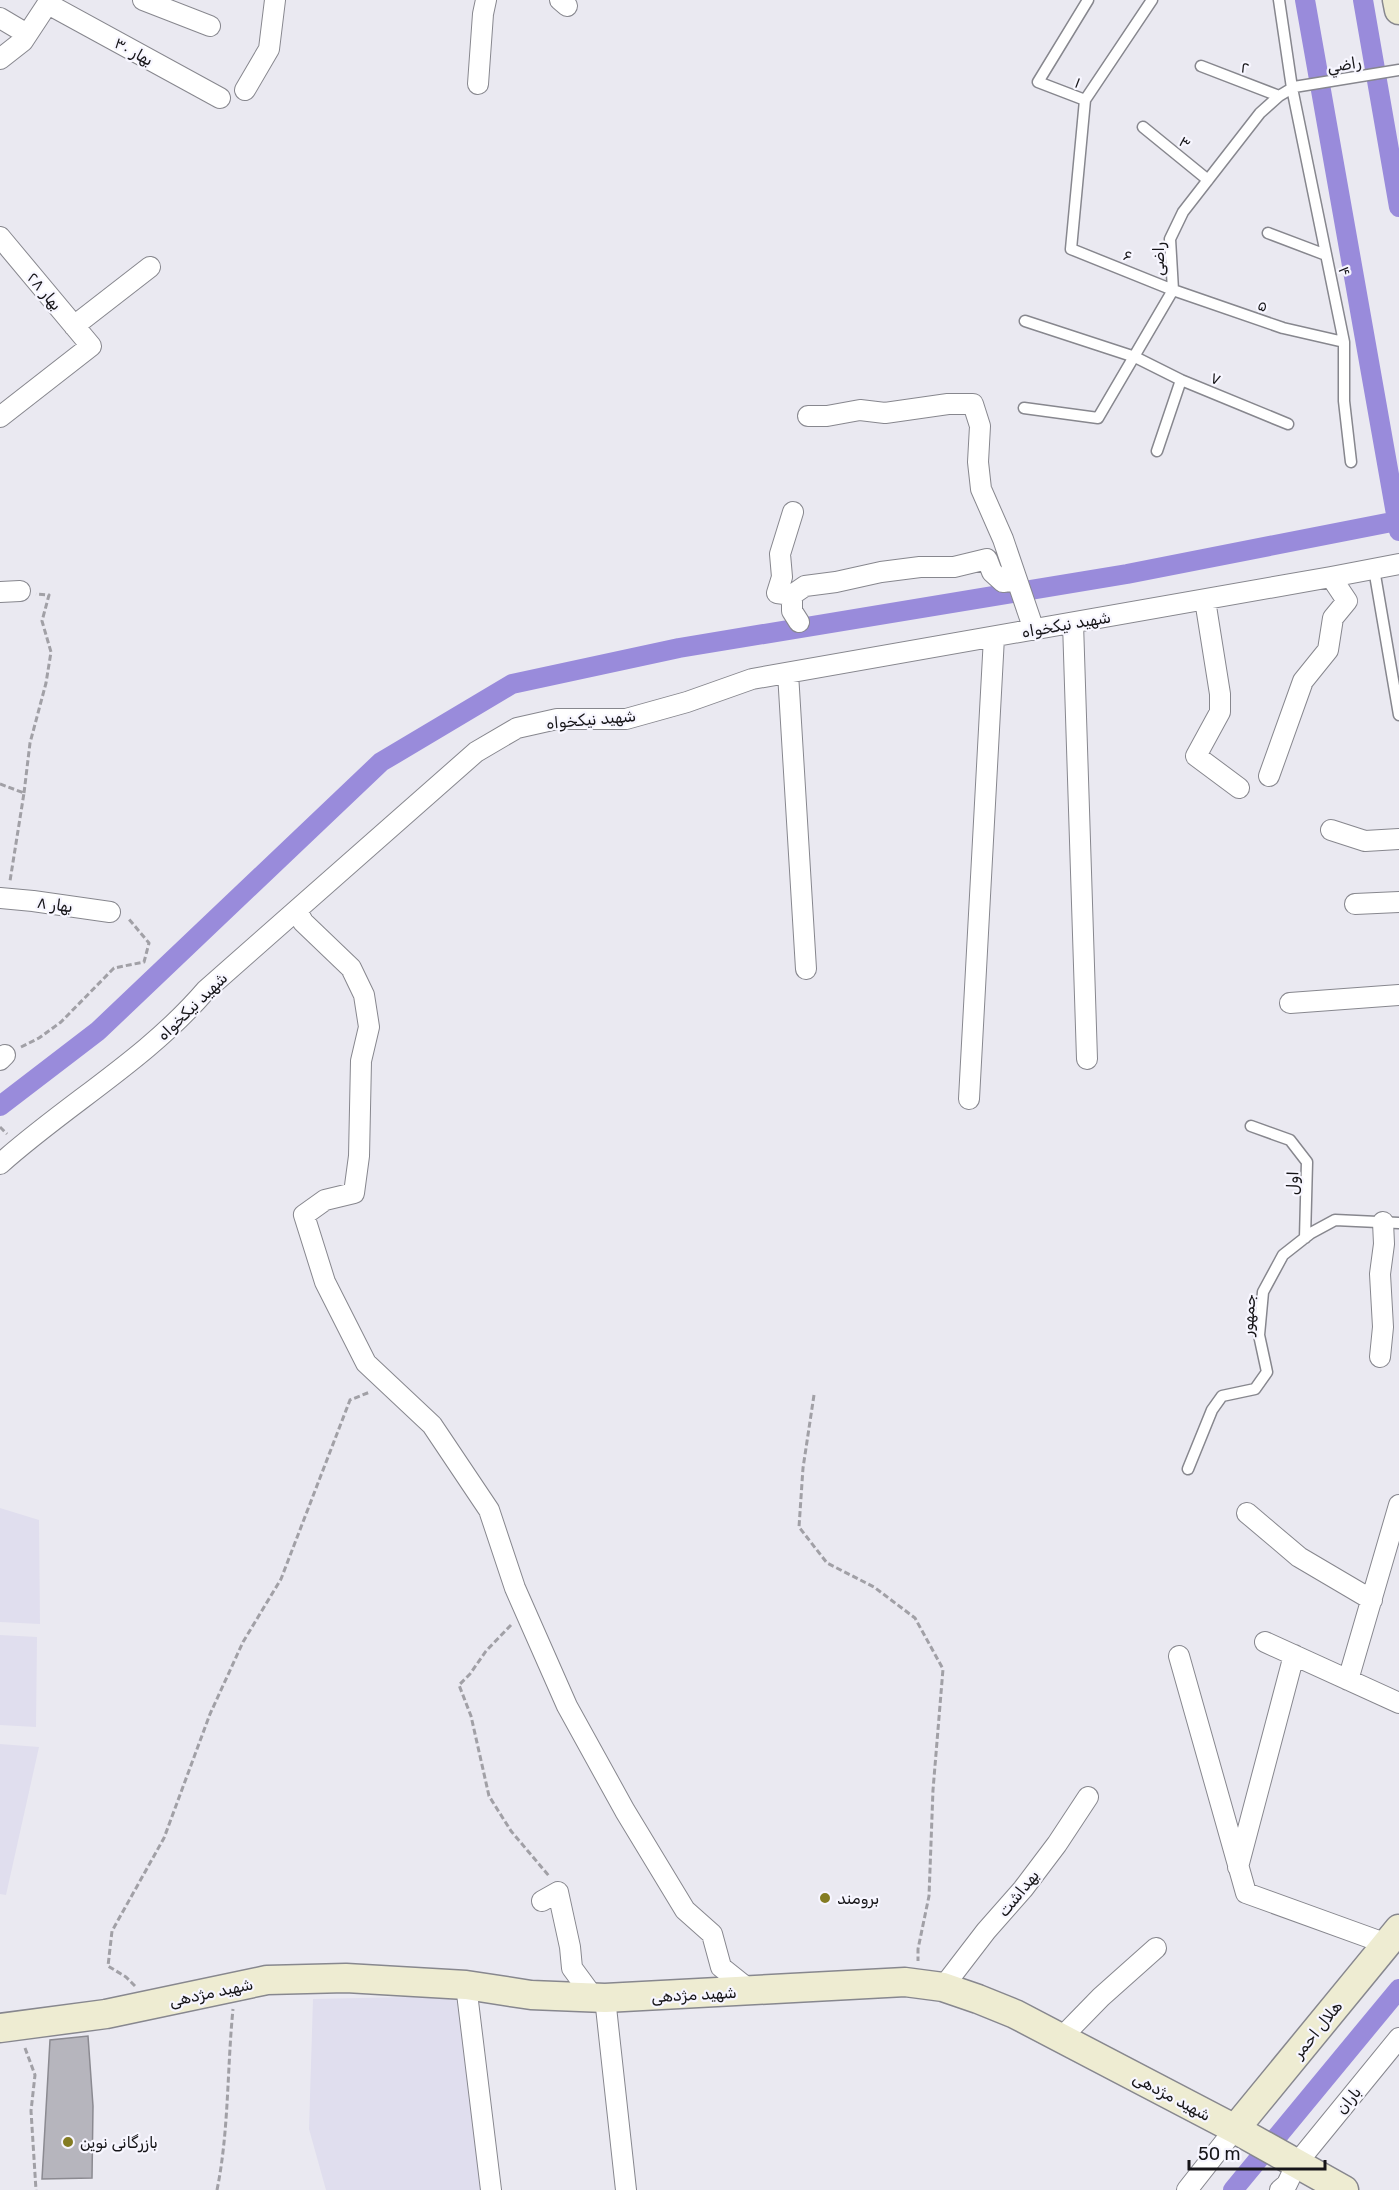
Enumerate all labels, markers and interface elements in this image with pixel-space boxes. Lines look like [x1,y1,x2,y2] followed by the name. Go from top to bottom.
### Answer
[111,33,156,71] street label: بهار ۳۰
[1326,52,1363,80] street label: راضي
[1238,57,1252,78] street label: ۲
[1072,73,1084,92] street label: ۱
[1175,132,1195,153] street label: ۳
[1149,242,1169,276] street label: راضی
[1120,245,1135,266] street label: ۶
[1334,265,1355,277] street label: ۴
[22,268,66,315] street label: بهار ۲۸
[1255,295,1271,316] street label: ۵
[1208,368,1224,389] street label: ۷
[1020,607,1112,643] street label: شهید نیکخواه
[545,706,637,734] street label: شهید نیکخواه
[36,893,74,917] street label: بهار ۸
[153,968,232,1045] street label: شهید نیکخواه
[1283,1171,1303,1195] street label: اول
[1238,1294,1260,1337] street label: جمهور
[994,1866,1044,1921] street label: بهداشت
[837,1889,879,1909] place label: برومند
[818,1891,832,1905] marker: برومند
[167,1974,255,2012] street label: شهید مژدهی
[651,1983,737,2007] street label: شهید مژدهی
[1288,1997,1347,2063] street label: هلال احمر
[1129,2068,1214,2126] street label: شهید مژدهی
[1332,2083,1366,2118] street label: باران
[80,2133,158,2153] place label: بازرگانی نوین
[1189,2133,1326,2171] scale bar
[61,2135,75,2149] marker: بازرگانی نوین
[1198,2143,1241,2165] text: 50 m

